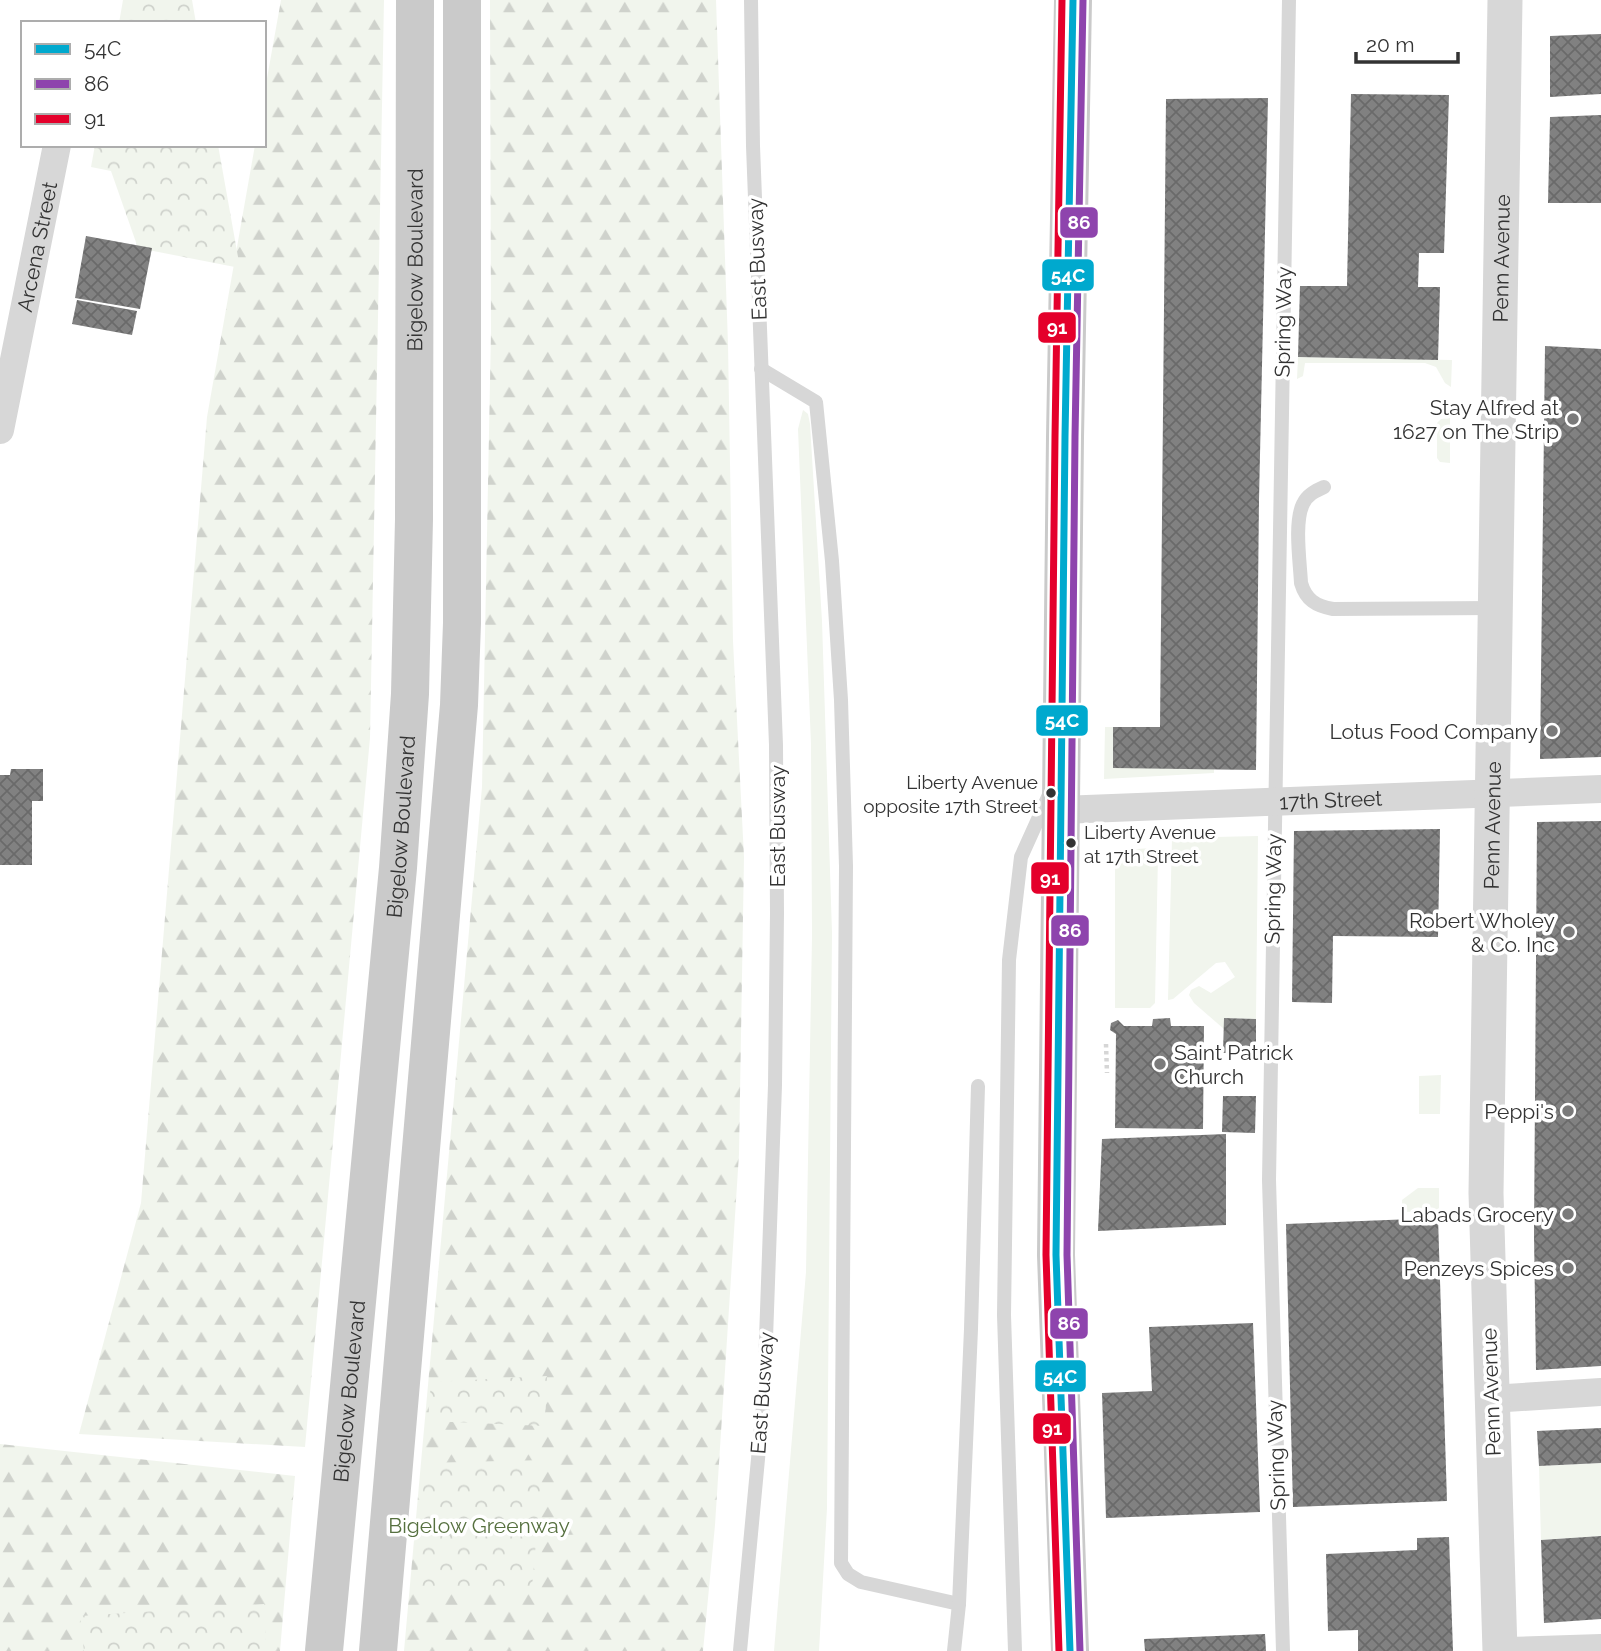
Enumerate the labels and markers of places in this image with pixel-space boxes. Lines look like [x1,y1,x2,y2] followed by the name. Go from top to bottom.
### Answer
[1393,395,1559,444] place label: Stay Alfred at 1627 on The Strip
[1565,411,1581,427] marker: Stay Alfred at 1627 on The Strip
[1330,719,1538,744] place label: Lotus Food Company
[1544,723,1560,739] marker: Lotus Food Company
[863,771,1039,817] place label: Liberty Avenue opposite 17th Street
[1044,786,1058,800] marker: Liberty Avenue opposite 17th Street
[1084,821,1216,867] place label: Liberty Avenue at 17th Street
[1064,836,1078,850] marker: Liberty Avenue at 17th Street
[1409,908,1555,957] place label: Robert Wholey & Co. Inc
[1561,924,1577,940] marker: Robert Wholey & Co. Inc
[1174,1040,1293,1089] place label: Saint Patrick Church
[1152,1056,1168,1072] marker: Saint Patrick Church
[1484,1099,1554,1124] place label: Peppi's
[1560,1103,1576,1119] marker: Peppi's
[1400,1202,1554,1227] place label: Labads Grocery
[1560,1206,1576,1222] marker: Labads Grocery
[1404,1256,1554,1281] place label: Penzeys Spices
[1560,1260,1576,1276] marker: Penzeys Spices

